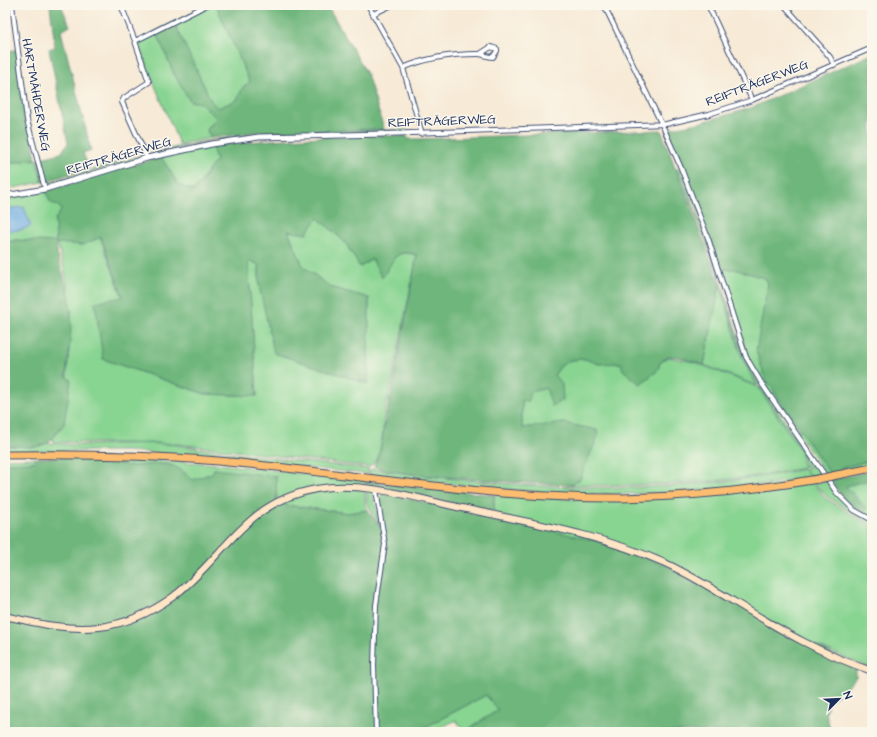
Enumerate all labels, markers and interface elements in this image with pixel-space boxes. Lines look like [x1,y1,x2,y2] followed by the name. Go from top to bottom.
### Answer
[17,37,55,153] street label: HARTMÄHDERWEG
[703,55,811,111] street label: REIFTRÄGERWEG
[387,110,497,132] street label: REIFTRÄGERWEG
[64,132,174,180] street label: REIFTRÄGERWEG
[819,679,859,719] north arrow
[839,689,856,701] text: N

